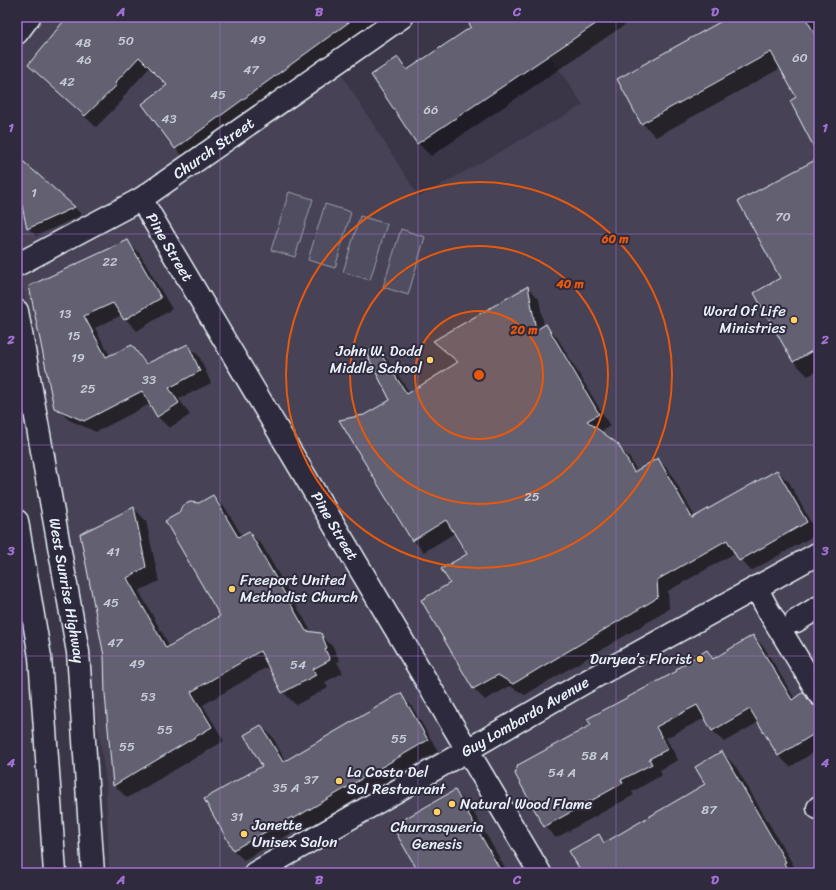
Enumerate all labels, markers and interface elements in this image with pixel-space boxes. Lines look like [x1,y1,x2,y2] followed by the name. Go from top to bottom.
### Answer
[116,0,125,23] text: A
[315,0,324,23] text: B
[512,0,522,23] text: C
[711,0,719,23] text: D
[250,28,266,51] house number: 49
[118,29,134,52] house number: 50
[75,31,91,54] house number: 48
[792,46,808,69] house number: 60
[76,48,92,71] house number: 46
[243,58,260,81] house number: 47
[59,70,75,93] house number: 42
[210,83,226,106] house number: 45
[424,98,438,121] house number: 66
[161,107,177,130] house number: 43
[167,110,260,186] street label: Church Street
[8,116,14,139] text: 1
[822,116,828,139] text: 1
[31,181,37,204] house number: 1
[775,205,791,228] house number: 70
[139,208,200,287] street label: Pine Street
[601,228,629,250] text: 60 m
[102,250,118,273] house number: 22
[555,273,584,295] text: 40 m
[703,298,786,341] place label: Word Of Life Ministries
[59,302,71,325] house number: 13
[789,315,799,325] marker: Word Of Life Ministries
[510,319,538,341] text: 20 m
[67,324,81,347] house number: 15
[6,328,15,351] text: 2
[820,328,829,351] text: 2
[330,338,423,381] place label: John W. Dodd Middle School
[71,346,85,369] house number: 19
[425,355,435,365] marker: John W. Dodd Middle School
[142,368,156,391] house number: 33
[472,368,486,382] centre of rings
[80,377,96,400] house number: 25
[524,485,540,508] house number: 25
[304,486,366,566] street label: Pine Street
[41,516,92,664] street label: West Sunrise Highway
[6,539,15,562] text: 3
[820,539,829,562] text: 3
[106,540,120,563] house number: 41
[240,567,358,610] place label: Freeport United Methodist Church
[227,584,237,594] marker: Freeport United Methodist Church
[103,591,119,614] house number: 45
[107,631,124,654] house number: 47
[590,646,692,672] place label: Duryea’s Florist
[129,652,145,675] house number: 49
[290,653,306,676] house number: 54
[695,654,705,664] marker: Duryea’s Florist
[456,669,594,764] street label: Guy Lombardo Avenue
[140,685,156,708] house number: 53
[157,718,173,741] house number: 55
[391,727,407,750] house number: 55
[119,735,135,758] house number: 55
[581,744,609,767] house number: 58 A
[6,751,16,774] text: 4
[820,751,830,774] text: 4
[347,759,446,802] place label: La Costa Del Sol Restaurant
[548,761,576,784] house number: 54 A
[304,768,320,791] house number: 37
[273,776,300,799] house number: 35 A
[334,776,344,786] marker: La Costa Del Sol Restaurant
[460,791,592,817] place label: Natural Wood Flame
[701,798,718,821] house number: 87
[447,799,457,809] marker: Natural Wood Flame
[231,805,244,828] house number: 31
[432,807,442,817] marker: Churrasqueria Genesis
[251,812,337,855] place label: Janette Unisex Salon
[391,814,484,857] place label: Churrasqueria Genesis
[239,829,249,839] marker: Janette Unisex Salon
[116,868,125,890] text: A
[315,868,324,890] text: B
[512,868,522,890] text: C
[711,868,719,890] text: D

